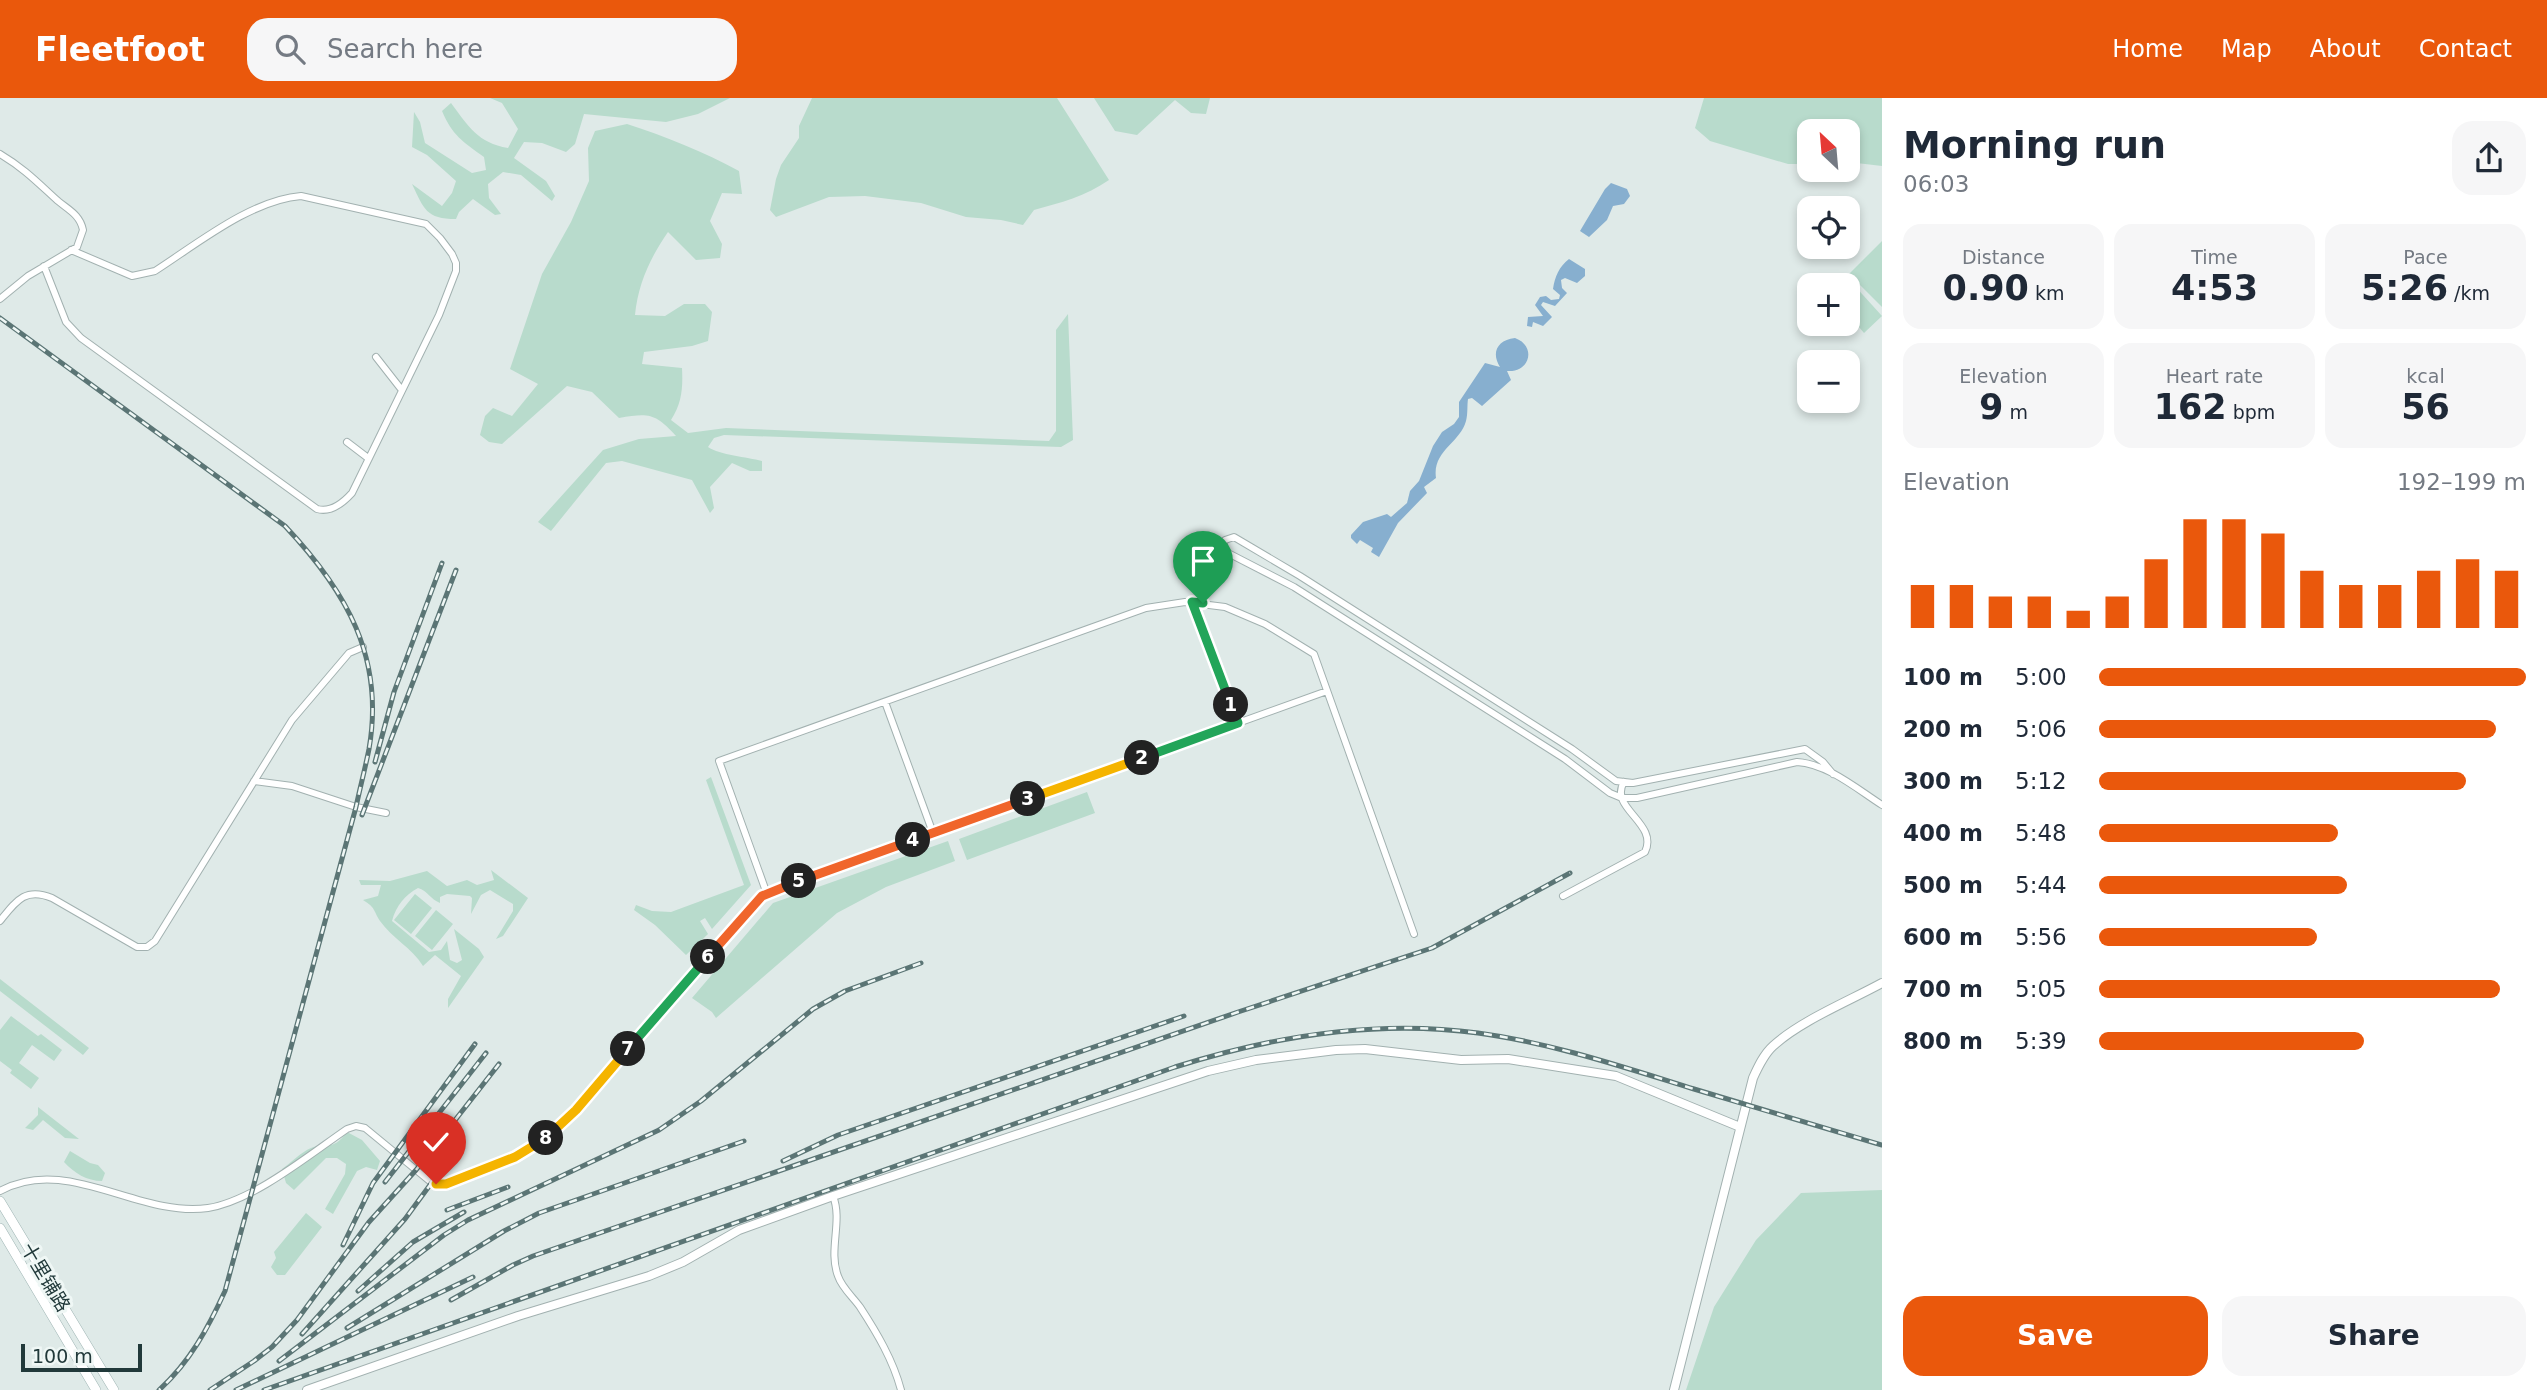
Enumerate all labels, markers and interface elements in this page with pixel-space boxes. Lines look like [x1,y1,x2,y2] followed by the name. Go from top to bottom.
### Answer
[247,18,737,81] search box
[35,30,205,69] text: Fleetfoot
[271,30,309,68] icon: search
[327,34,483,64] text: Search here
[2112,35,2183,63] text: Home
[2221,35,2272,63] text: Map
[2310,35,2381,63] text: About
[2419,35,2512,63] text: Contact
[1797,119,1860,182] north arrow
[1797,119,1860,413] map controls
[2452,121,2526,195] button: share
[1903,123,2166,167] text: Morning run
[1903,171,1969,197] text: 06:03
[1797,196,1860,259] button: locate
[1962,246,2045,268] text: Distance
[2191,246,2238,268] text: Time
[2403,246,2448,268] text: Pace
[1943,268,2029,308] text: 0.90
[2171,268,2258,308] text: 4:53
[2361,268,2448,308] text: 5:26
[1797,273,1860,336] button: +
[2029,282,2064,304] text: km
[2448,282,2490,304] text: /km
[1797,350,1860,413] button: −
[1959,365,2048,387] text: Elevation
[2166,365,2263,387] text: Heart rate
[2406,365,2445,387] text: kcal
[1979,387,2003,427] text: 9
[2154,387,2227,427] text: 162
[2401,387,2450,427] text: 56
[2003,401,2028,423] text: m
[2227,401,2275,423] text: bpm
[1903,469,2010,495] text: Elevation
[2397,469,2526,495] text: 192–199 m
[1173,531,1233,603] pin
[1184,542,1222,580] icon: arrive
[1903,664,1983,690] text: 100 m
[2015,664,2067,690] text: 5:00
[1214,688,1248,722] pin: 1
[1224,693,1237,715] text: 1
[1903,716,1983,742] text: 200 m
[2015,716,2067,742] text: 5:06
[1124,740,1160,776] pin: 2
[1135,746,1148,768] text: 2
[1903,768,1983,794] text: 300 m
[2015,768,2067,794] text: 5:12
[1010,782,1046,816] pin: 3
[1021,787,1034,809] text: 3
[1903,820,1983,846] text: 400 m
[2015,820,2067,846] text: 5:48
[895,822,930,858] pin: 4
[906,828,919,850] text: 4
[782,864,816,898] pin: 5
[792,869,805,891] text: 5
[1903,872,1983,898] text: 500 m
[2015,872,2067,898] text: 5:44
[1903,924,1983,950] text: 600 m
[2015,924,2067,950] text: 5:56
[690,940,726,974] pin: 6
[701,945,714,967] text: 6
[1903,976,1983,1002] text: 700 m
[2015,976,2067,1002] text: 5:05
[1903,1028,1983,1054] text: 800 m
[2015,1028,2067,1054] text: 5:39
[610,1032,646,1066] pin: 7
[621,1037,634,1059] text: 7
[406,1112,466,1184] pin
[528,1121,564,1156] pin: 8
[417,1123,455,1161] icon: check
[539,1126,552,1148] text: 8
[17,1239,75,1315] street label: 十里铺路
[1903,1296,2208,1376] button: Save
[2222,1296,2526,1376] button: Share
[21,1341,142,1373] scale bar
[32,1345,93,1367] text: 100 m

